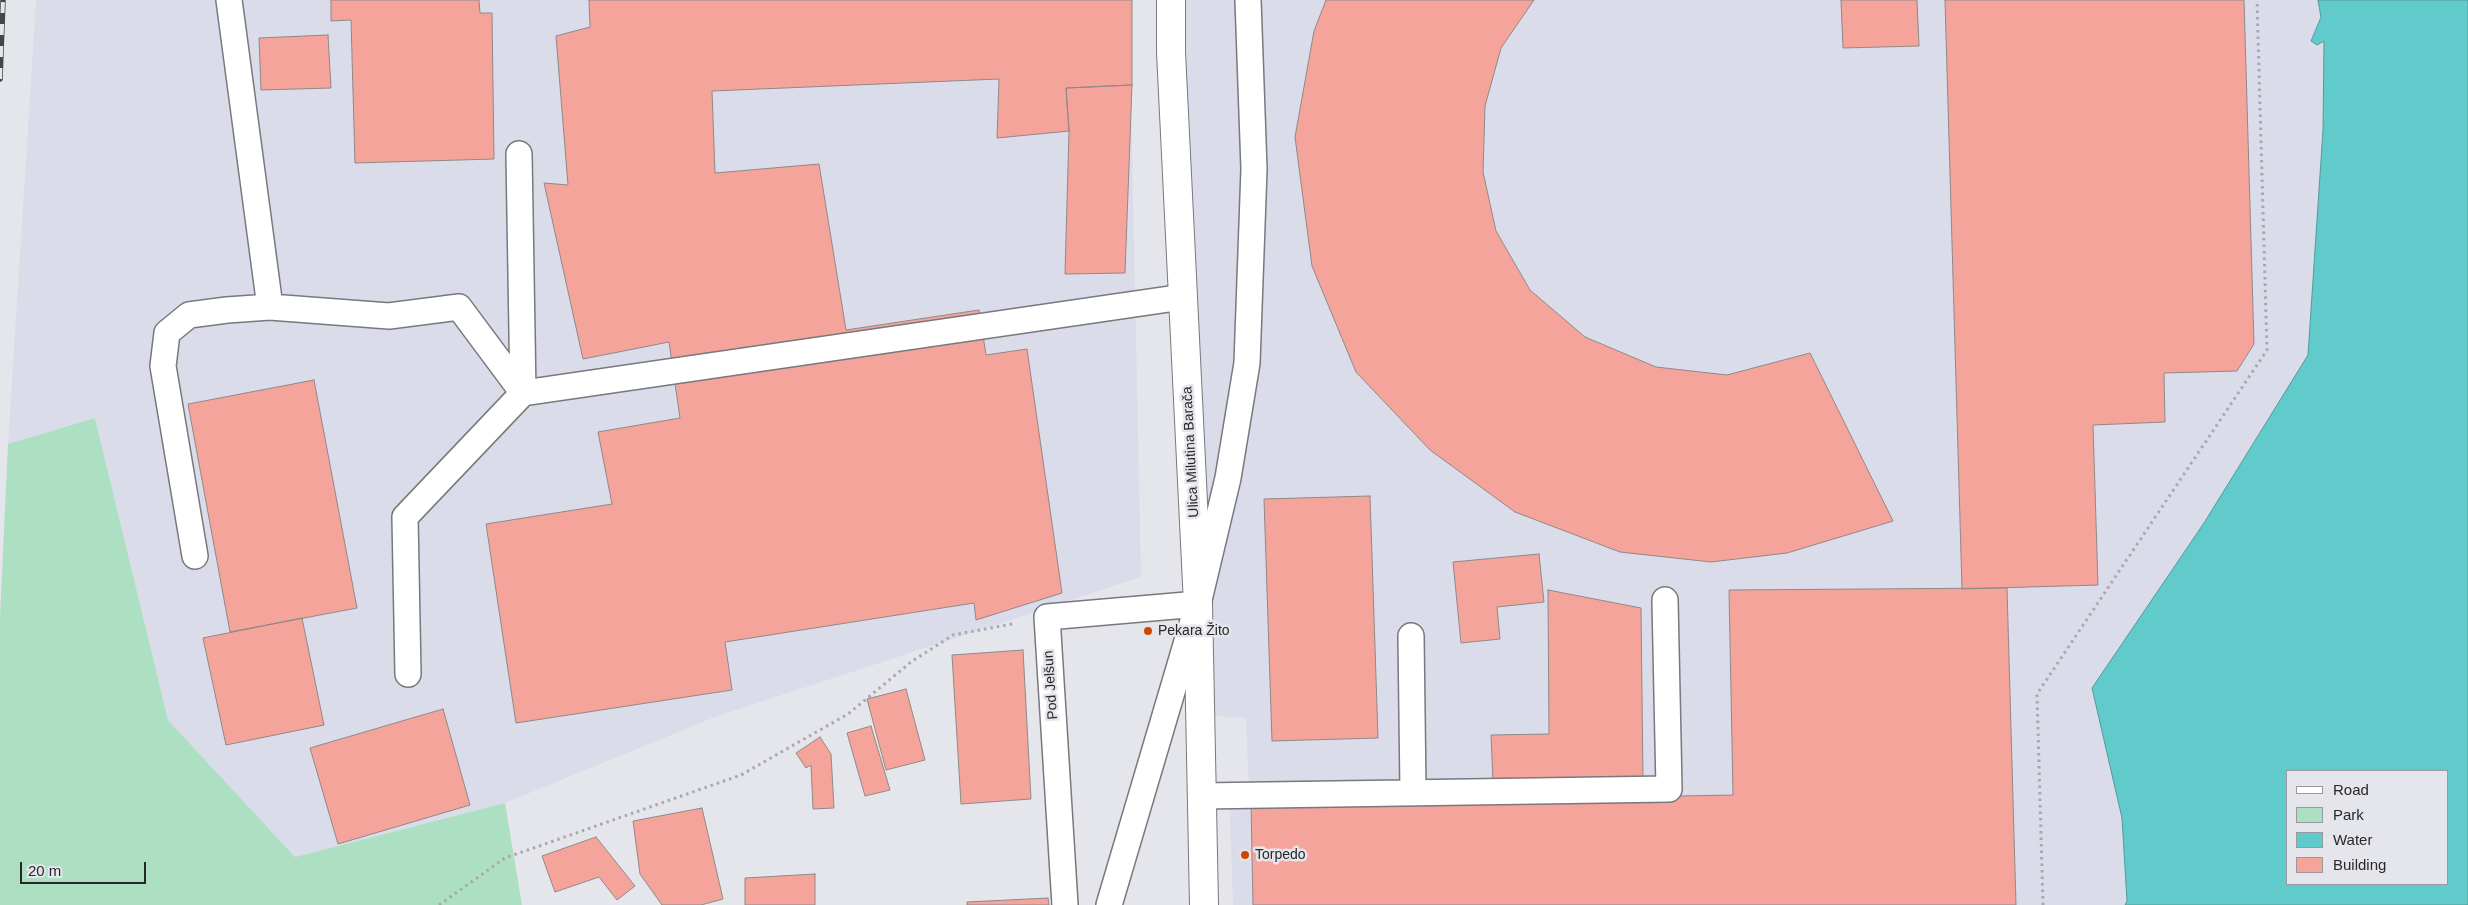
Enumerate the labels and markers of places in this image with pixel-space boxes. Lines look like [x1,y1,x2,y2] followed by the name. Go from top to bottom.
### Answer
[1158,623,1230,639] place label: Pekara Žito
[1142,625,1154,637] marker: Pekara Žito
[1255,847,1306,863] place label: Torpedo
[1239,849,1251,861] marker: Torpedo

